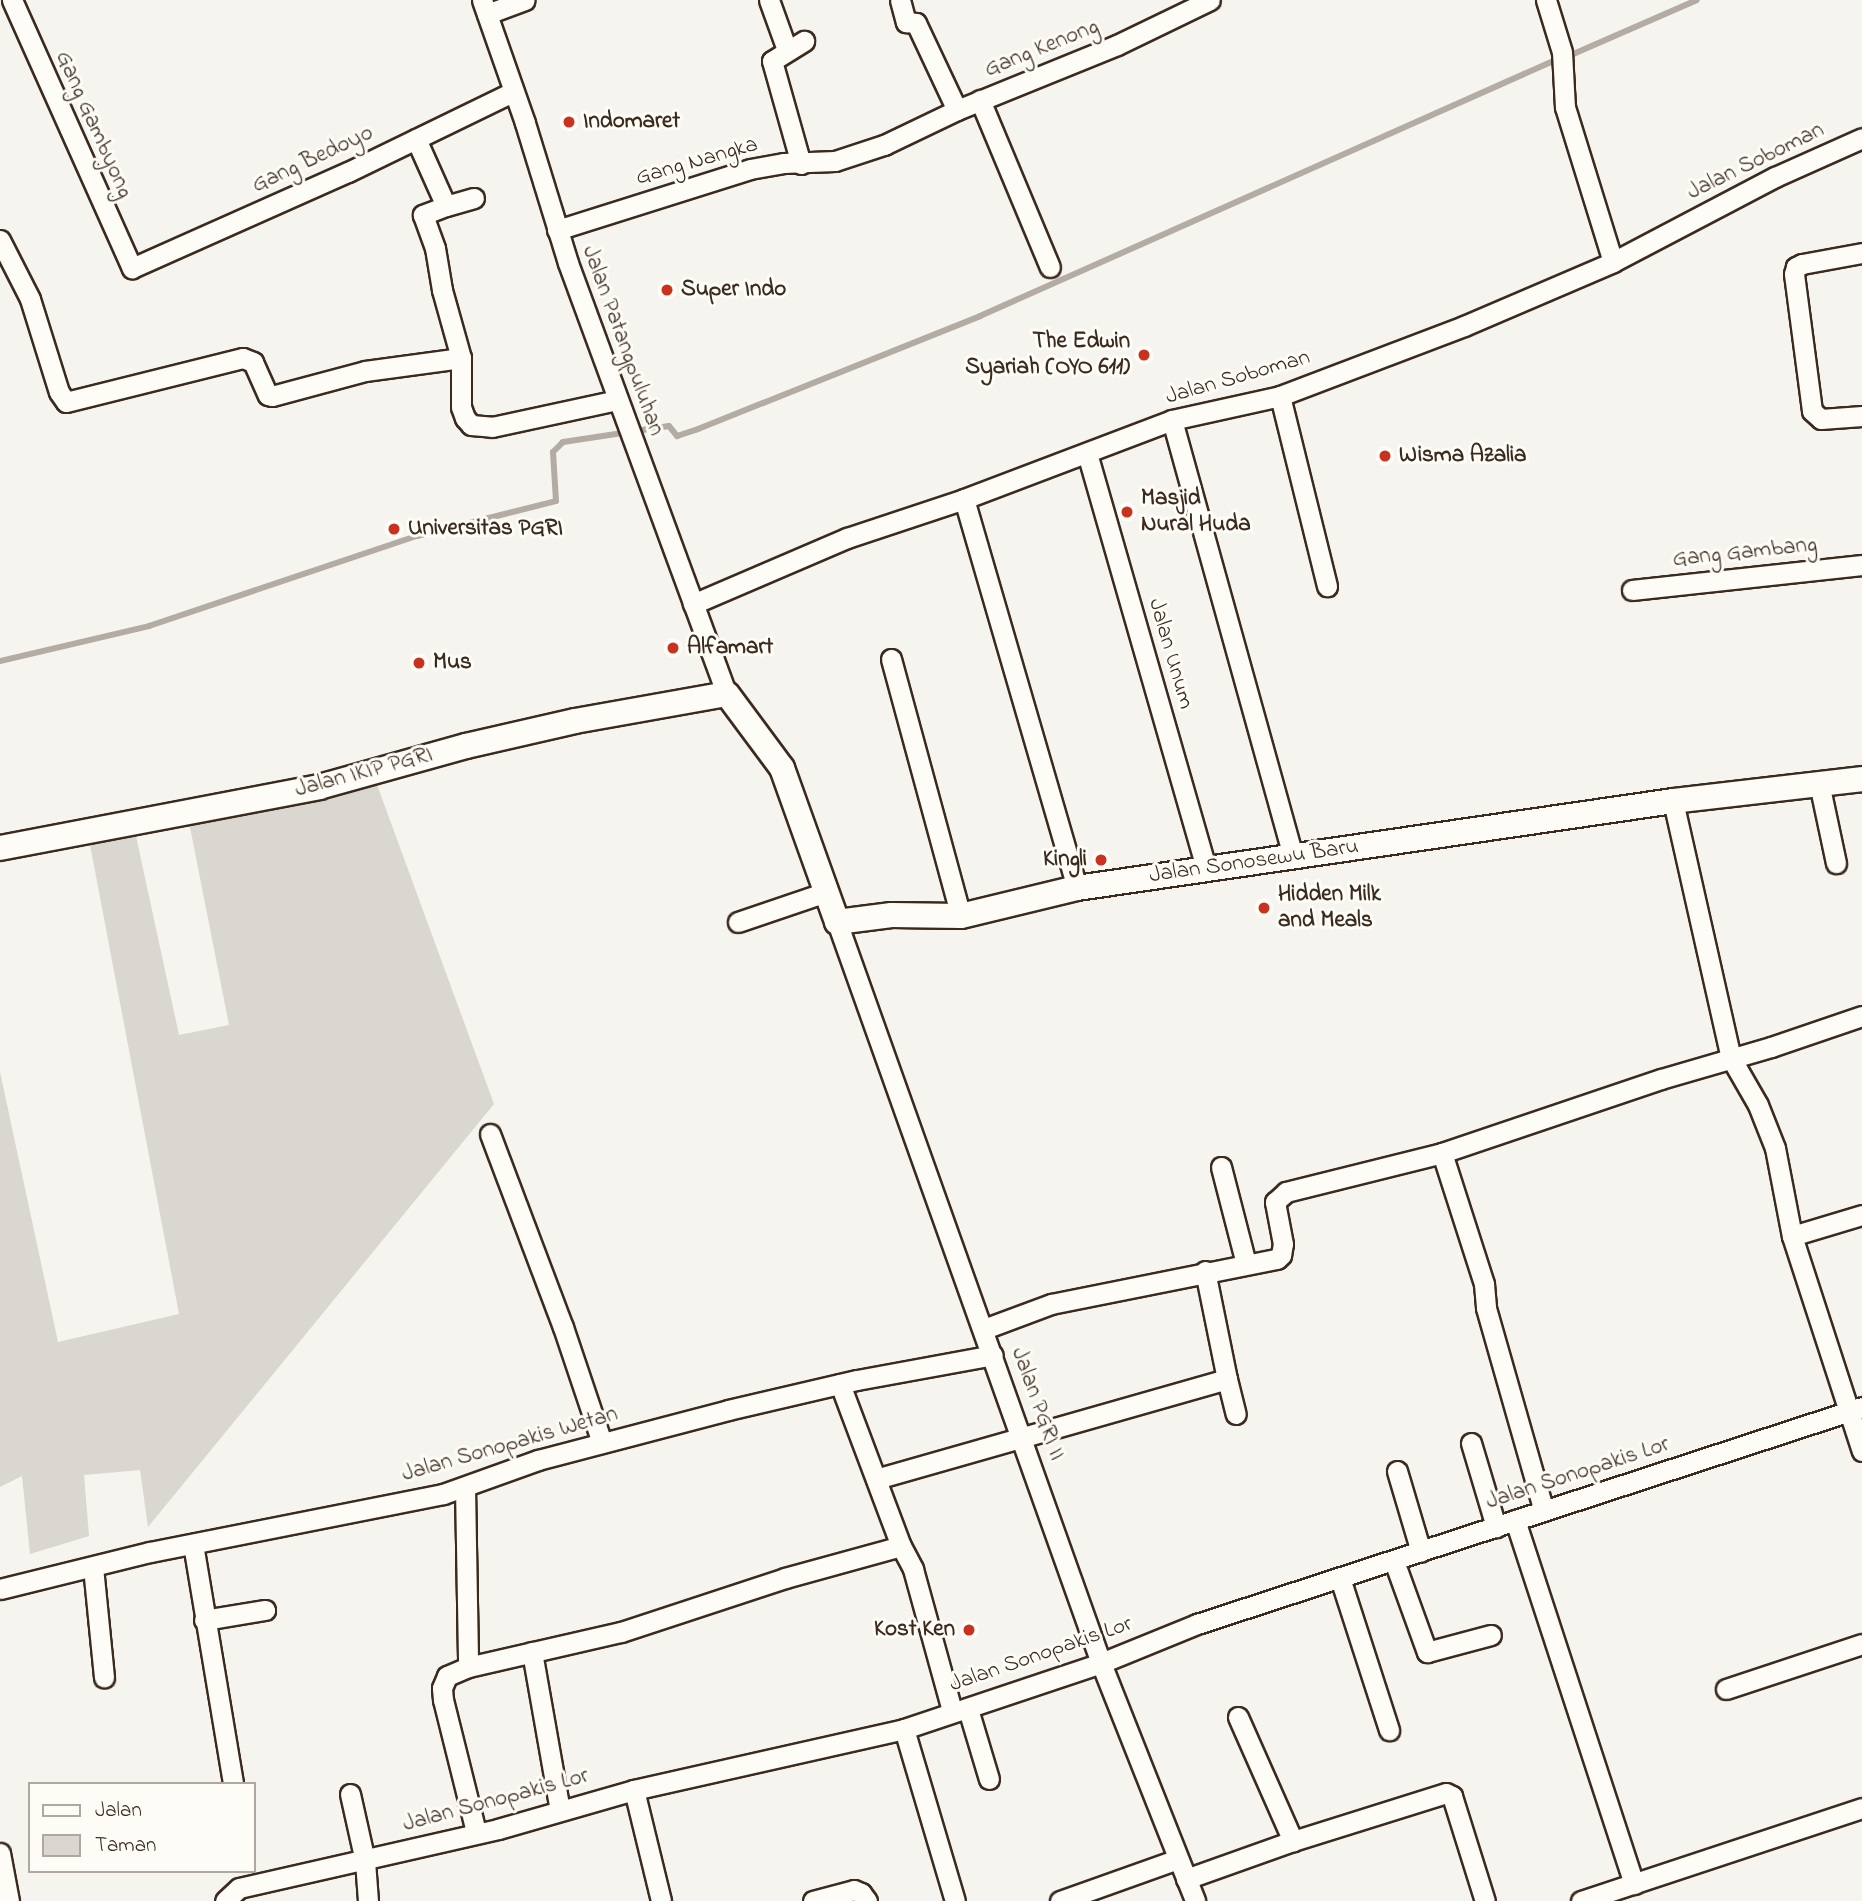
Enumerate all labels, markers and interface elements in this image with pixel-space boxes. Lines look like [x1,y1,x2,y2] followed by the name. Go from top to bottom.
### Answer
[981,14,1103,84] street label: Gang Kenong
[48,47,138,203] street label: Gang Gambyong
[583,108,680,136] place label: Indomaret
[561,114,577,130] marker: Indomaret
[1683,117,1829,207] street label: Jalan Soboman
[248,120,378,200] street label: Gang Bedoyo
[633,131,761,193] street label: Gang Nangka
[575,242,669,440] street label: Jalan Patangpuluhan
[681,276,786,304] place label: Super Indo
[659,282,675,298] marker: Super Indo
[965,328,1130,382] place label: The Edwin Syariah (OYO 611)
[1163,344,1313,412] street label: Jalan Soboman
[1136,347,1152,363] marker: The Edwin Syariah (OYO 611)
[1399,442,1526,470] place label: Wisma Azalia
[1377,448,1393,464] marker: Wisma Azalia
[1141,485,1251,539] place label: Masjid Nural Huda
[1119,504,1135,520] marker: Masjid Nural Huda
[408,515,563,543] place label: Universitas PGRI
[386,521,402,537] marker: Universitas PGRI
[1671,532,1819,574] street label: Gang Gambang
[1141,595,1199,713] street label: Jalan Unum
[687,634,773,662] place label: Alfamart
[665,640,681,656] marker: Alfamart
[433,649,472,677] place label: Mus
[411,655,427,671] marker: Mus
[292,741,436,805] street label: Jalan IKIP PGRI
[1148,834,1360,890] street label: Jalan Sonosewu Baru
[1043,846,1087,874] place label: Kingli
[1093,852,1109,868] marker: Kingli
[1278,881,1381,935] place label: Hidden Milk and Meals
[1256,900,1272,916] marker: Hidden Milk and Meals
[1004,1344,1070,1464] street label: Jalan PGRI II
[399,1401,621,1489] street label: Jalan Sonopakis Wetan
[1483,1431,1673,1517] street label: Jalan Sonopakis Lor
[946,1611,1136,1699] street label: Jalan Sonopakis Lor
[874,1616,955,1644] place label: Kost Ken
[961,1622,977,1638] marker: Kost Ken
[400,1763,592,1839] street label: Jalan Sonopakis Lor
[28,1782,256,1873] legend
[95,1796,142,1826] text: Jalan
[95,1831,156,1861] text: Taman

